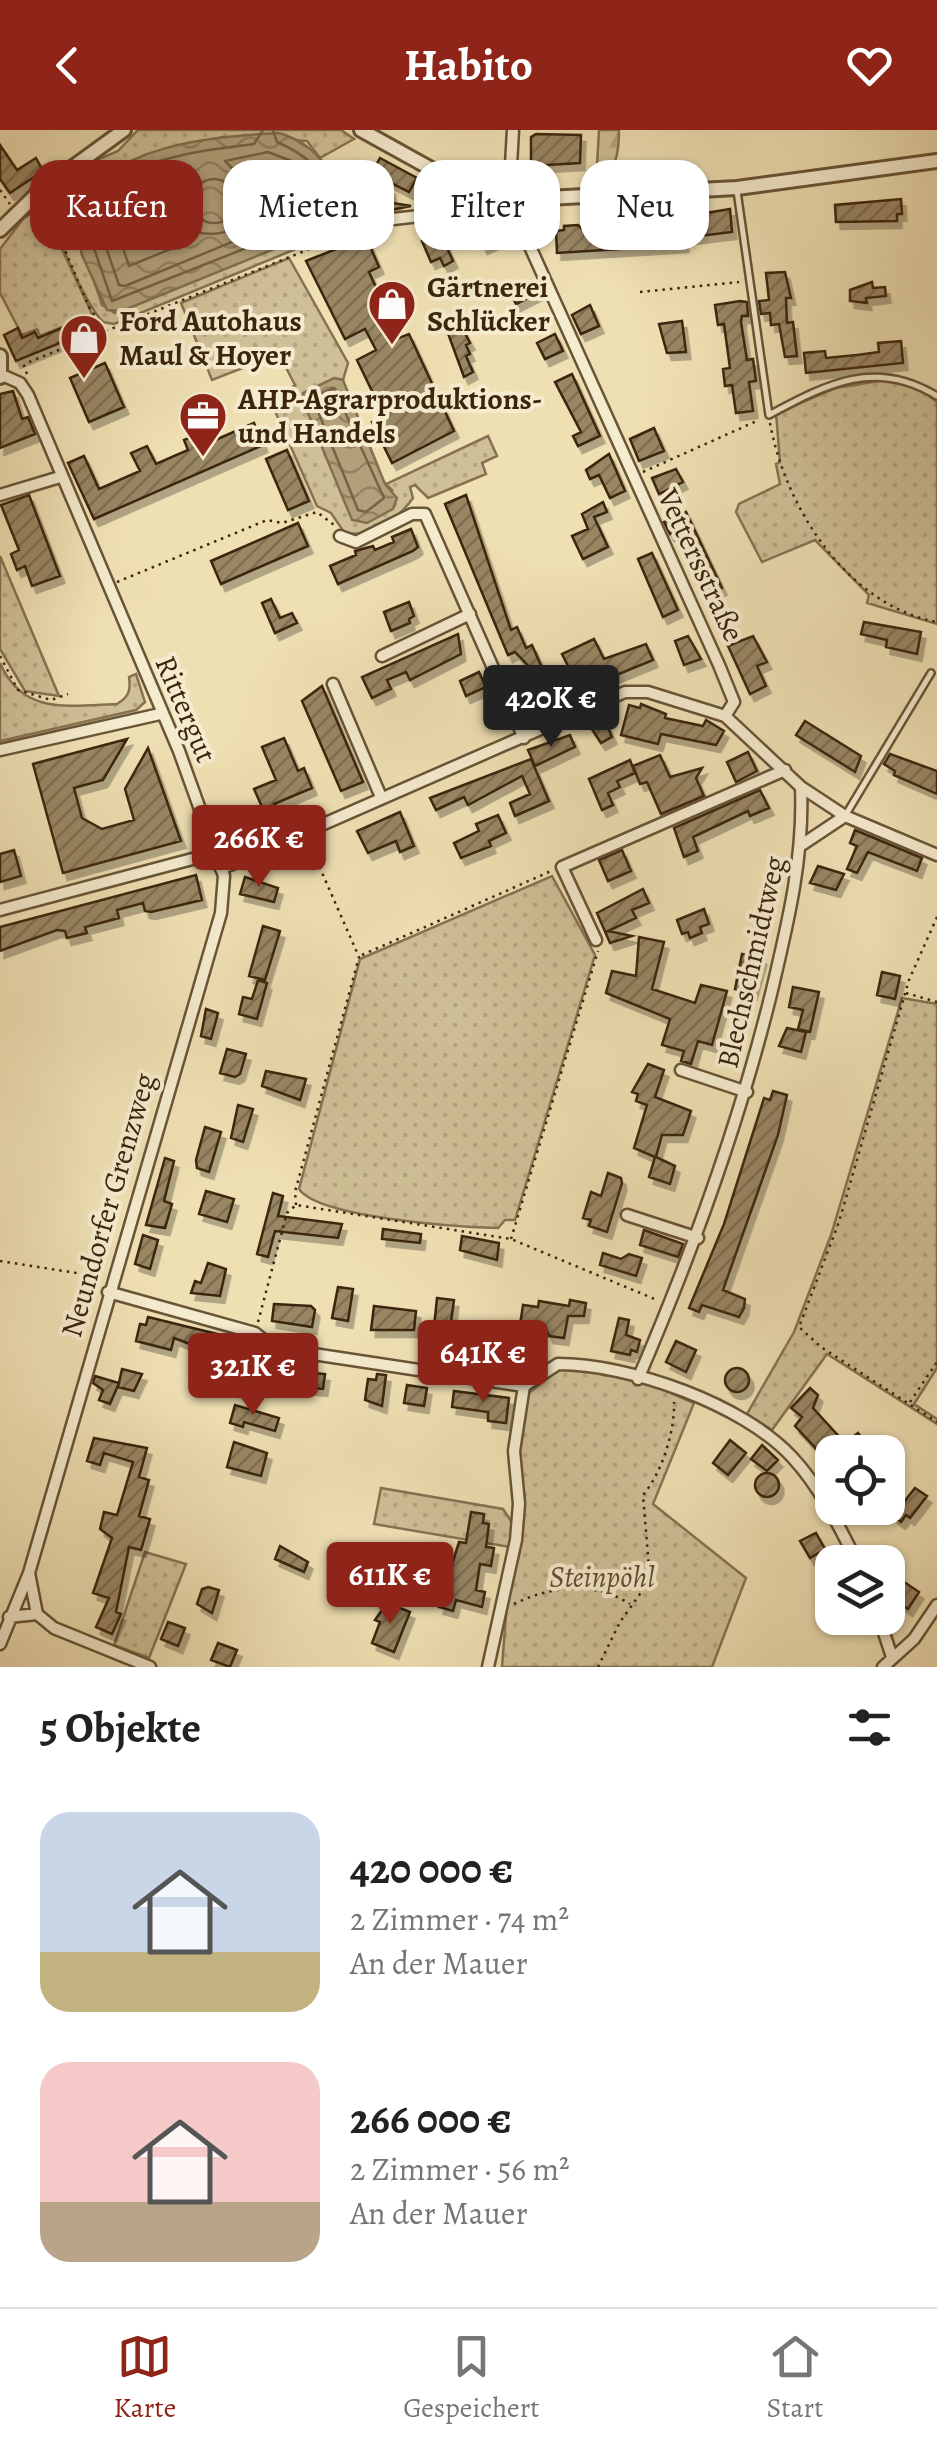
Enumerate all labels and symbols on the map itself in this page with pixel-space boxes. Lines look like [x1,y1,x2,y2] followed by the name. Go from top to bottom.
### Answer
[427,267,550,341] place label: Gärtnerei Schlücker
[366,278,418,346] shop icon: Gärtnerei Schlücker
[119,301,302,375] place label: Ford Autohaus Maul & Hoyer
[58,312,110,380] shop icon: Ford Autohaus Maul & Hoyer
[237,379,543,453] place label: AHP-Agrarproduktions- und Handels
[177,390,229,458] office icon: AHP-Agrarproduktions- und Handels
[648,481,754,648] street label: Vettersstraße
[146,649,226,769] street label: Rittergut
[470,665,632,750] pin: 420K €
[178,805,340,890] pin: 266K €
[707,852,795,1072] street label: Blechschmidtweg
[51,1068,165,1342] street label: Neundorfer Grenzweg
[402,1320,564,1405] pin: 641K €
[172,1333,334,1418] pin: 321K €
[309,1542,471,1627] pin: 611K €
[549,1557,655,1597] park label: Steinpöhl

